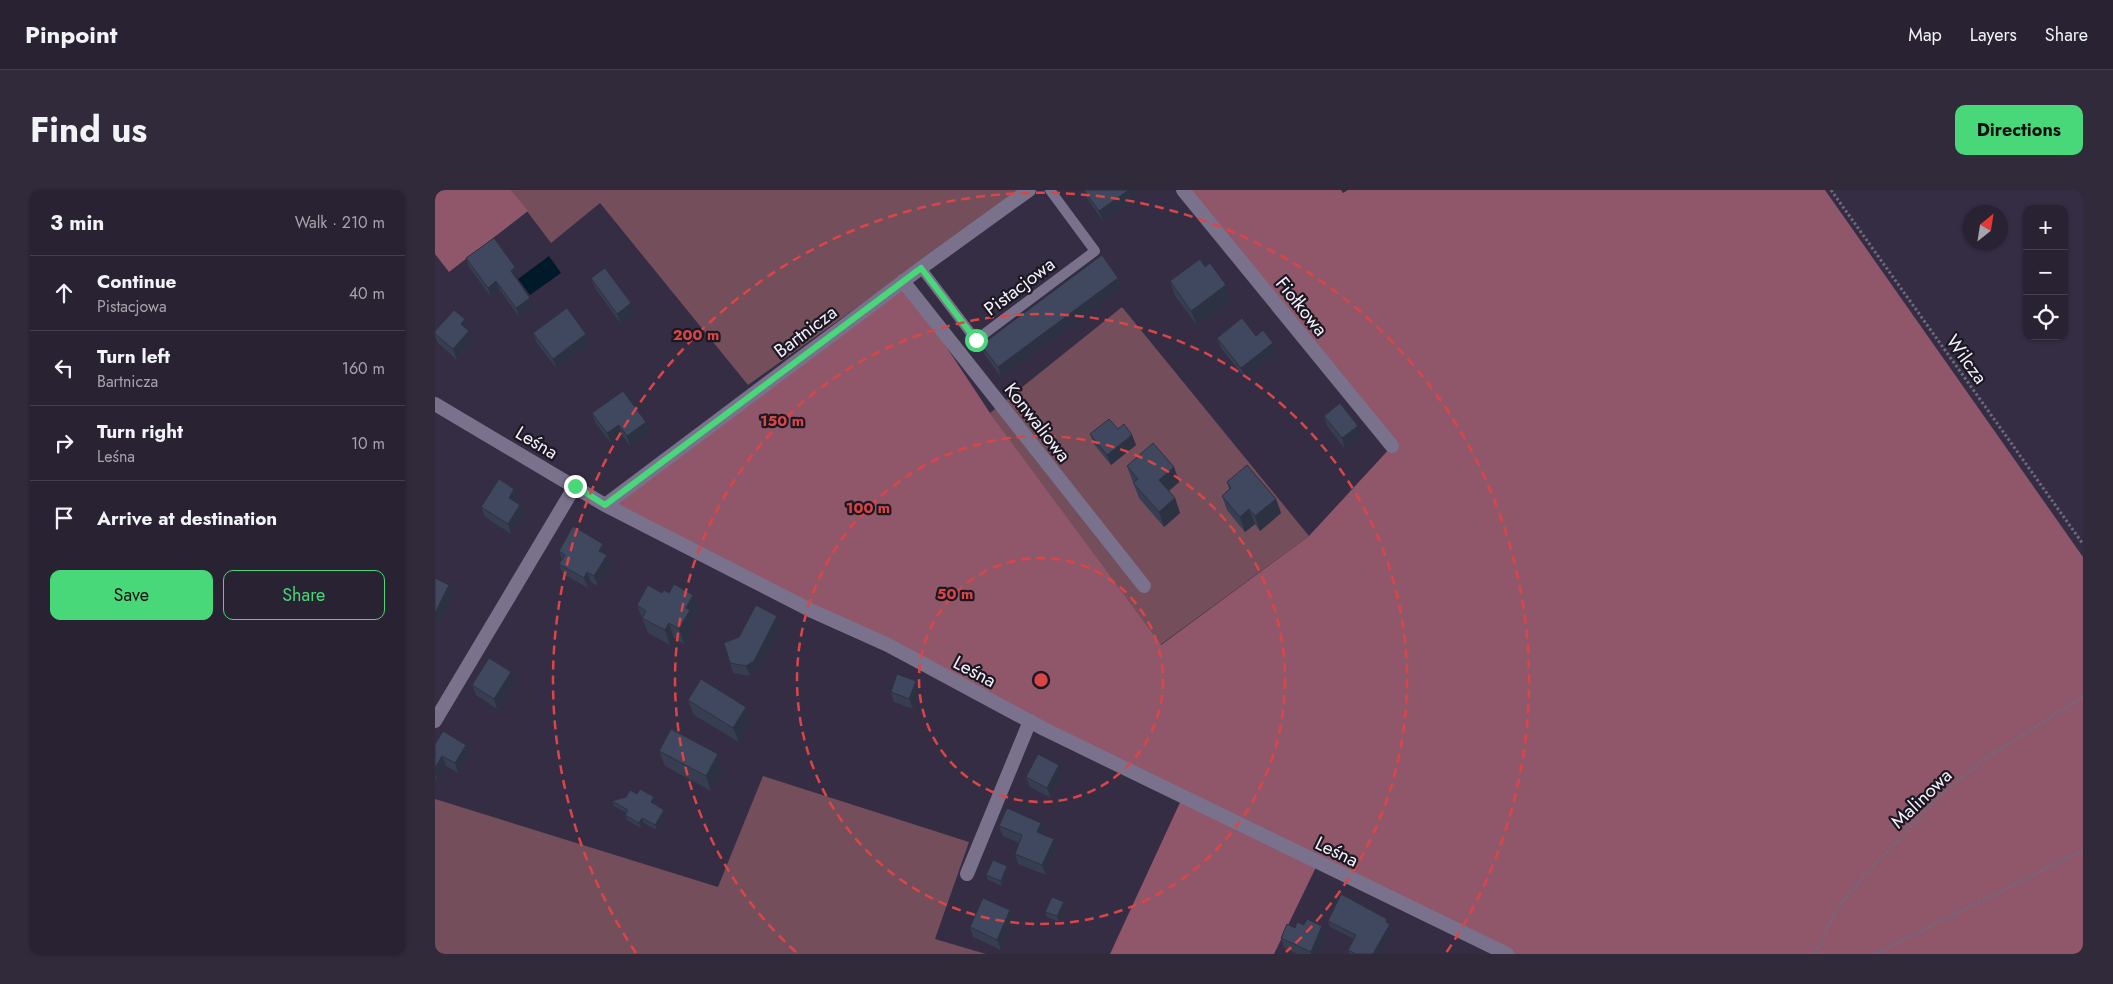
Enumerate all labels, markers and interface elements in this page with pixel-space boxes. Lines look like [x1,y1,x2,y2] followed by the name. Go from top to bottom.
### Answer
[25,17,117,52] text: Pinpoint
[1908,22,1942,48] text: Map
[1970,22,2017,48] text: Layers
[2045,22,2088,48] text: Share
[30,105,147,155] text: Find us
[1955,105,2083,155] button: Directions
[1963,205,2008,250] north arrow
[2023,205,2068,340] map controls
[2023,205,2068,250] button: +
[50,208,104,238] text: 3 min
[295,211,385,234] text: Walk · 210 m
[2023,250,2068,295] button: −
[978,251,1060,322] street label: Pistacjowa
[97,268,176,295] text: Continue
[1269,271,1334,342] street label: Fiołkowa
[50,279,78,307] icon: ahead
[349,282,385,305] text: 40 m
[97,295,167,318] text: Pistacjowa
[2023,295,2068,340] button: locate
[768,299,842,364] street label: Bartnicza
[673,324,719,346] text: 200 m
[965,329,988,352] route start
[1939,329,1994,390] street label: Wilcza
[97,343,170,370] text: Turn left
[50,354,78,382] icon: left
[342,357,385,380] text: 160 m
[97,370,158,393] text: Bartnicza
[998,377,1077,468] street label: Konwaliowa
[760,410,804,432] text: 150 m
[97,418,183,445] text: Turn right
[510,419,563,466] street label: Leśna
[50,429,78,457] icon: right
[351,432,385,455] text: 10 m
[97,445,135,468] text: Leśna
[564,475,587,498] route end
[846,497,890,519] text: 100 m
[50,504,78,532] icon: arrive
[97,505,277,532] text: Arrive at destination
[50,570,213,620] button: Save
[223,570,385,620] button: Share
[937,583,973,605] text: 50 m
[949,649,1001,694] street label: Leśna
[1032,671,1050,689] centre of rings
[1885,762,1958,834] street label: Malinowa
[1311,829,1363,873] street label: Leśna

